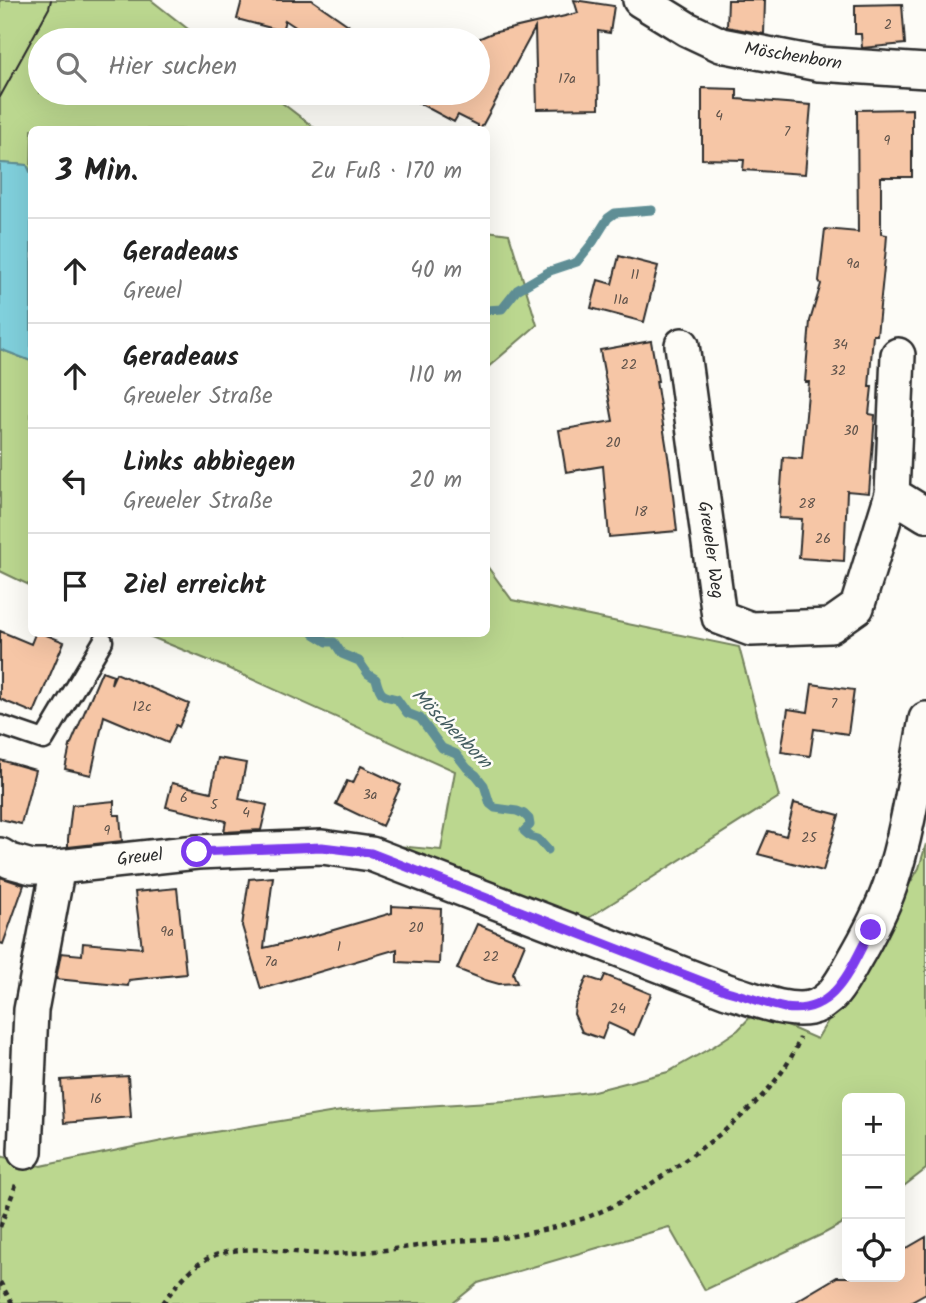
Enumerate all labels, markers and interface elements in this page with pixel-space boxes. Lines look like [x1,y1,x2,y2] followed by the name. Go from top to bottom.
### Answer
[884,14,892,36] house number: 2
[28,28,490,105] search box
[742,35,844,79] street label: Möschenborn
[108,46,237,88] text: Hier suchen
[52,48,90,86] icon: search
[558,68,576,90] house number: 17a
[715,105,723,127] house number: 4
[784,121,791,143] house number: 7
[884,130,891,152] house number: 9
[56,148,138,196] text: 3 Min.
[310,154,462,190] text: Zu Fuß · 170 m
[123,232,239,274] text: Geradeaus
[56,252,94,290] icon: ahead
[410,253,462,289] text: 40 m
[846,253,860,275] house number: 9a
[631,264,639,286] house number: 11
[123,274,182,310] text: Greuel
[613,289,629,311] house number: 11a
[832,334,848,356] house number: 34
[123,337,239,379] text: Geradeaus
[621,354,637,376] house number: 22
[56,357,94,395] icon: ahead
[409,358,462,394] text: 110 m
[830,360,846,382] house number: 32
[123,379,273,415] text: Greueler Straße
[844,420,859,442] house number: 30
[605,432,621,454] house number: 20
[123,442,295,484] text: Links abbiegen
[56,462,94,500] icon: left
[410,463,462,499] text: 20 m
[123,484,273,520] text: Greueler Straße
[799,493,816,515] house number: 28
[689,499,731,601] street label: Greueler Weg
[635,501,648,523] house number: 18
[815,528,831,550] house number: 26
[123,565,266,607] text: Ziel erreicht
[56,567,94,605] icon: arrive
[404,682,500,778] water label: Möschenborn
[831,693,838,715] house number: 7
[133,696,151,718] house number: 12c
[363,784,377,806] house number: 3a
[180,787,188,809] house number: 6
[210,794,219,816] house number: 5
[242,802,250,824] house number: 4
[104,820,111,842] house number: 9
[801,827,818,849] house number: 25
[181,836,212,867] route start
[115,841,165,875] street label: Greuel
[855,914,886,945] route end
[408,917,424,939] house number: 20
[160,921,174,943] house number: 9a
[337,936,341,958] house number: 1
[483,946,499,968] house number: 22
[264,951,278,973] house number: 7a
[610,998,626,1020] house number: 24
[90,1088,102,1110] house number: 16
[842,1093,905,1282] map controls
[842,1093,905,1156] button: +
[842,1156,905,1219] button: −
[842,1219,905,1282] button: locate

